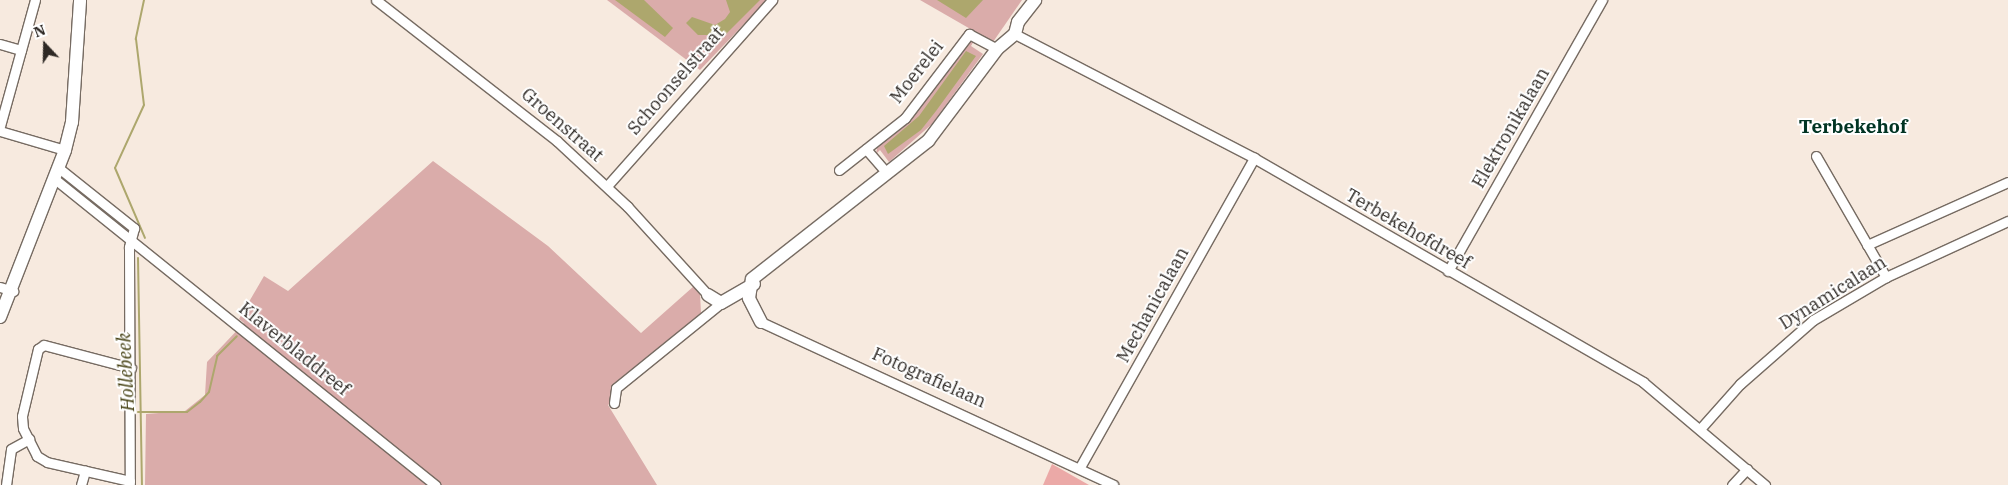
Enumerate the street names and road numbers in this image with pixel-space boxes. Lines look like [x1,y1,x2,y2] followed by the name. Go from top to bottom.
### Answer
[623,23,729,139] street label: Schoonselstraat
[886,36,948,108] street label: Moerelei
[1468,64,1554,192] street label: Elektronikalaan
[517,84,607,166] street label: Groenstraat
[1342,184,1474,274] street label: Terbekehofdreef
[1112,244,1194,366] street label: Mechanicalaan
[1776,251,1890,335] street label: Dynamicalaan
[234,298,354,400] street label: Klaverbladdreef
[869,343,989,413] street label: Fotografielaan

